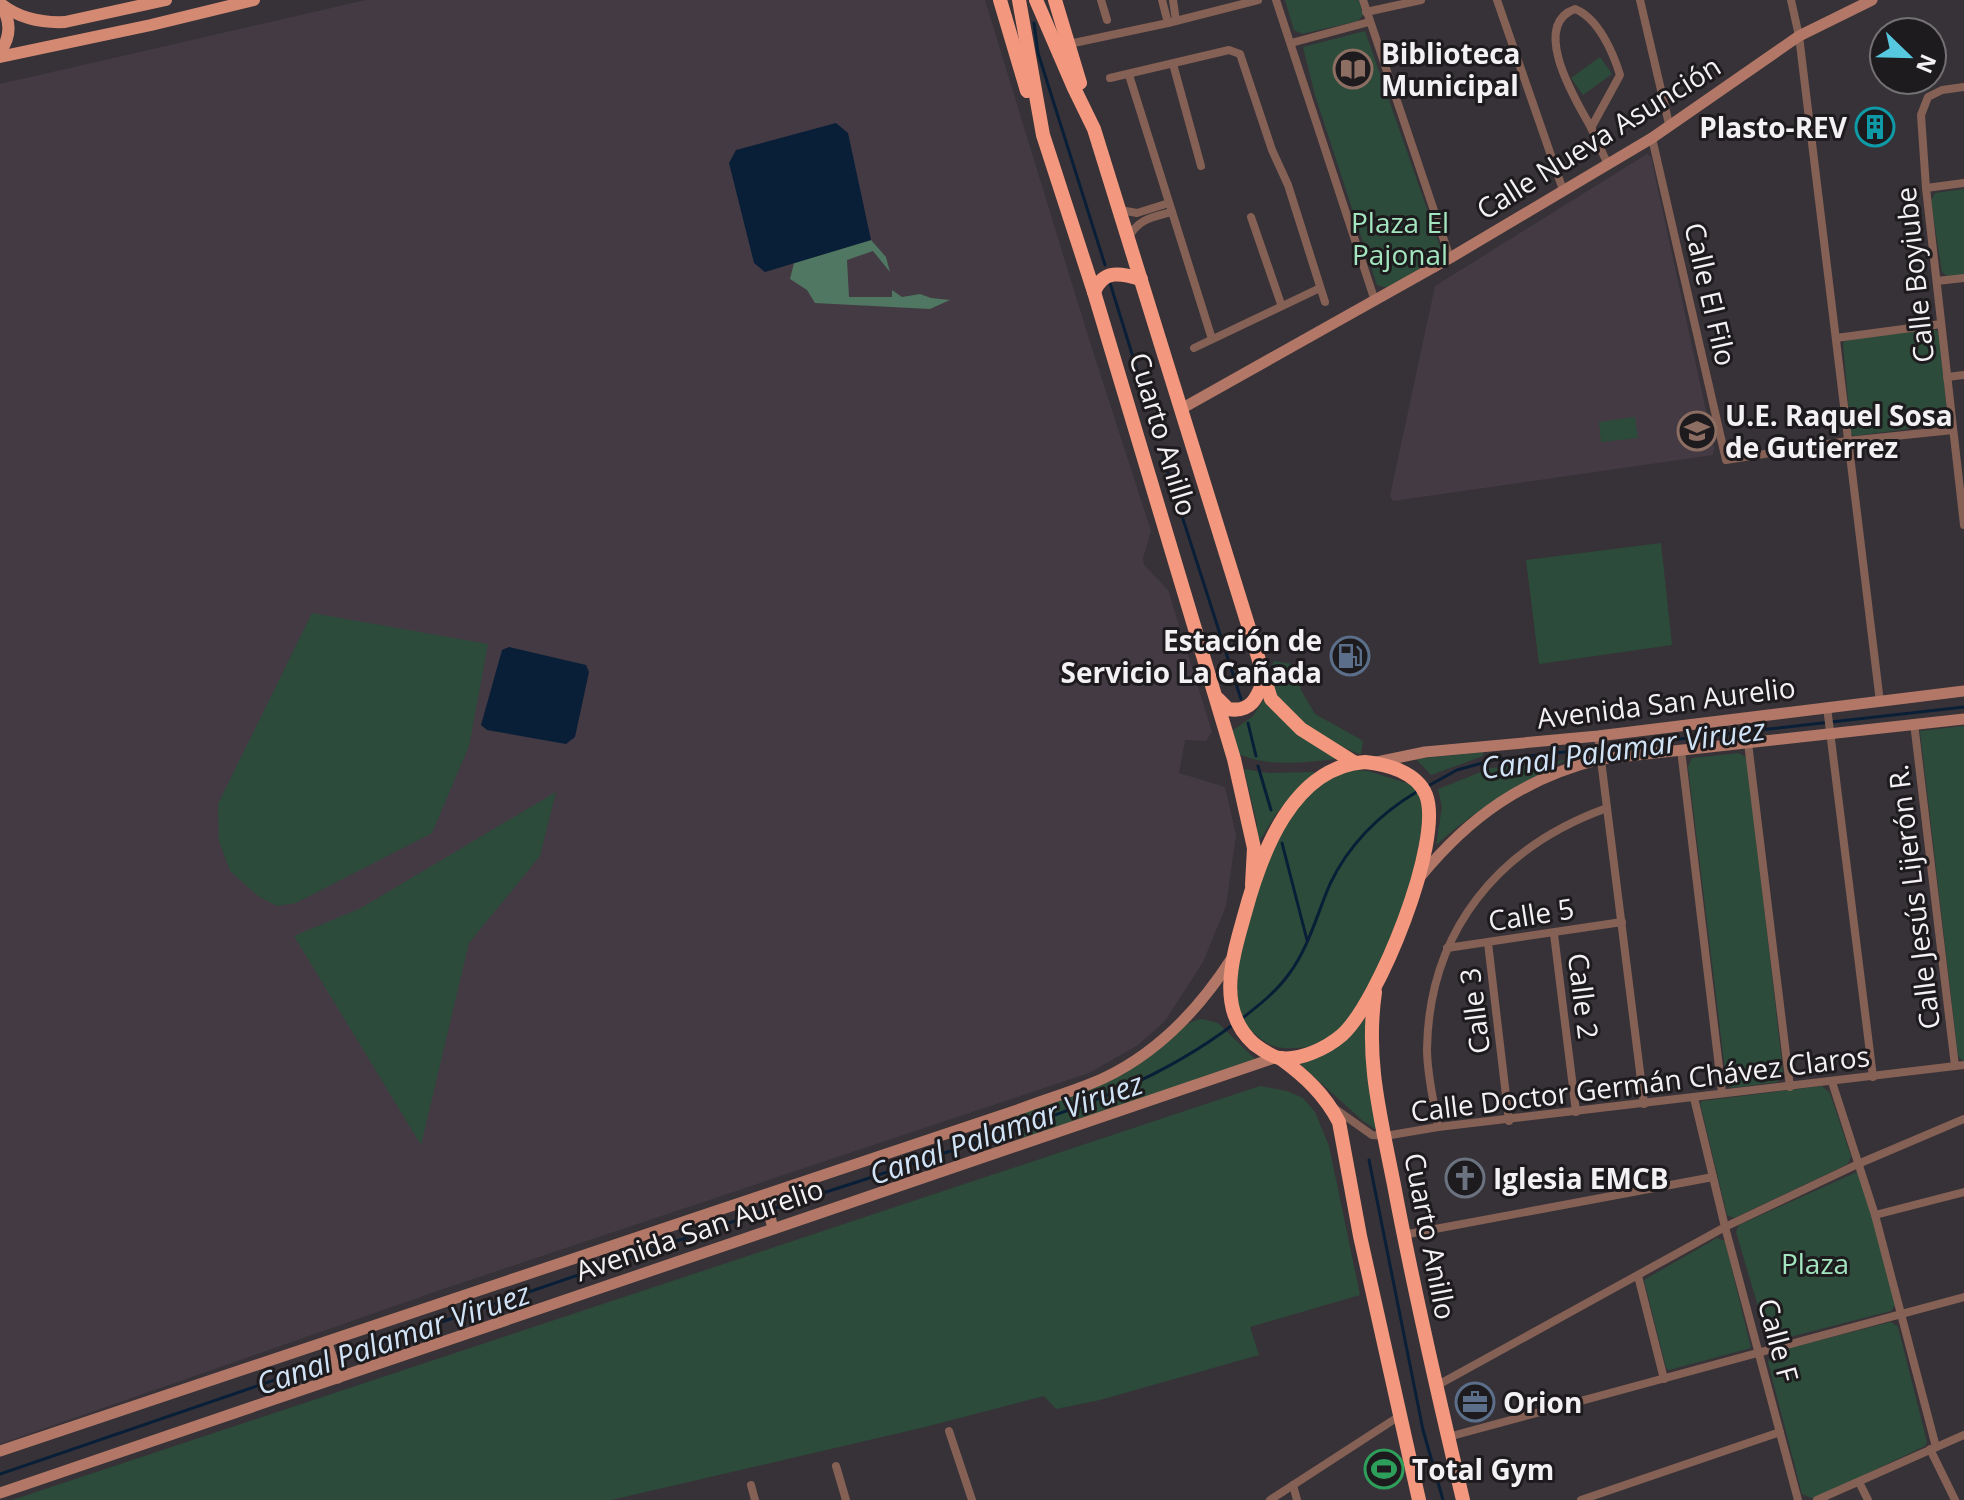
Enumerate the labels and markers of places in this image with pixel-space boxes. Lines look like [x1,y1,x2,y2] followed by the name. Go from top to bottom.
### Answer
[1381,34,1521,104] place label: Biblioteca Municipal
[1332,48,1374,90] library icon: Biblioteca Municipal
[1854,106,1896,148] building icon: Plasto-REV
[1699,108,1848,146] place label: Plasto-REV
[1725,396,1953,466] place label: U.E. Raquel Sosa de Gutierrez
[1676,410,1718,452] school or university icon: U.E. Raquel Sosa de Gutierrez
[1061,621,1322,691] place label: Estación de Servicio La Cañada
[1329,635,1371,677] fuel station icon: Estación de Servicio La Cañada
[1444,1157,1486,1199] church icon: Iglesia EMCB
[1493,1159,1669,1197] place label: Iglesia EMCB
[1454,1381,1496,1423] office icon: Orion
[1503,1383,1582,1421] place label: Orion
[1363,1448,1405,1490] sports icon: Total Gym
[1412,1450,1554,1488] place label: Total Gym

